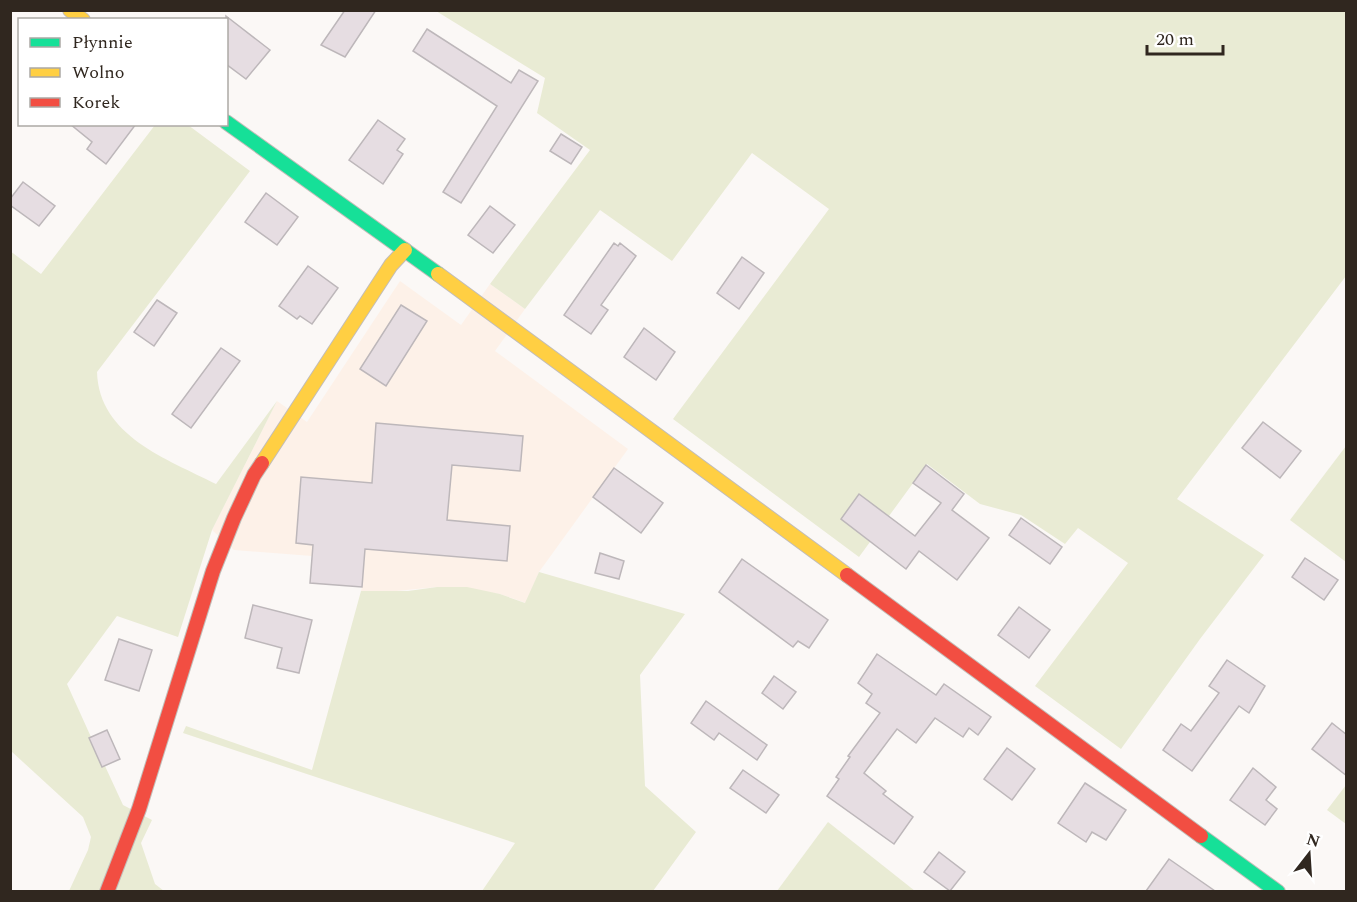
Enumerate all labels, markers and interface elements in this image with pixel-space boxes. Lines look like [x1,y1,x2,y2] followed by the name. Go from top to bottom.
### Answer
[18,18,228,126] legend
[1147,18,1224,56] scale bar
[1156,26,1194,53] text: 20 m
[72,29,133,56] text: Płynnie
[72,59,125,86] text: Wolno
[72,89,120,116] text: Korek
[1279,824,1339,884] north arrow
[1303,827,1323,854] text: N

